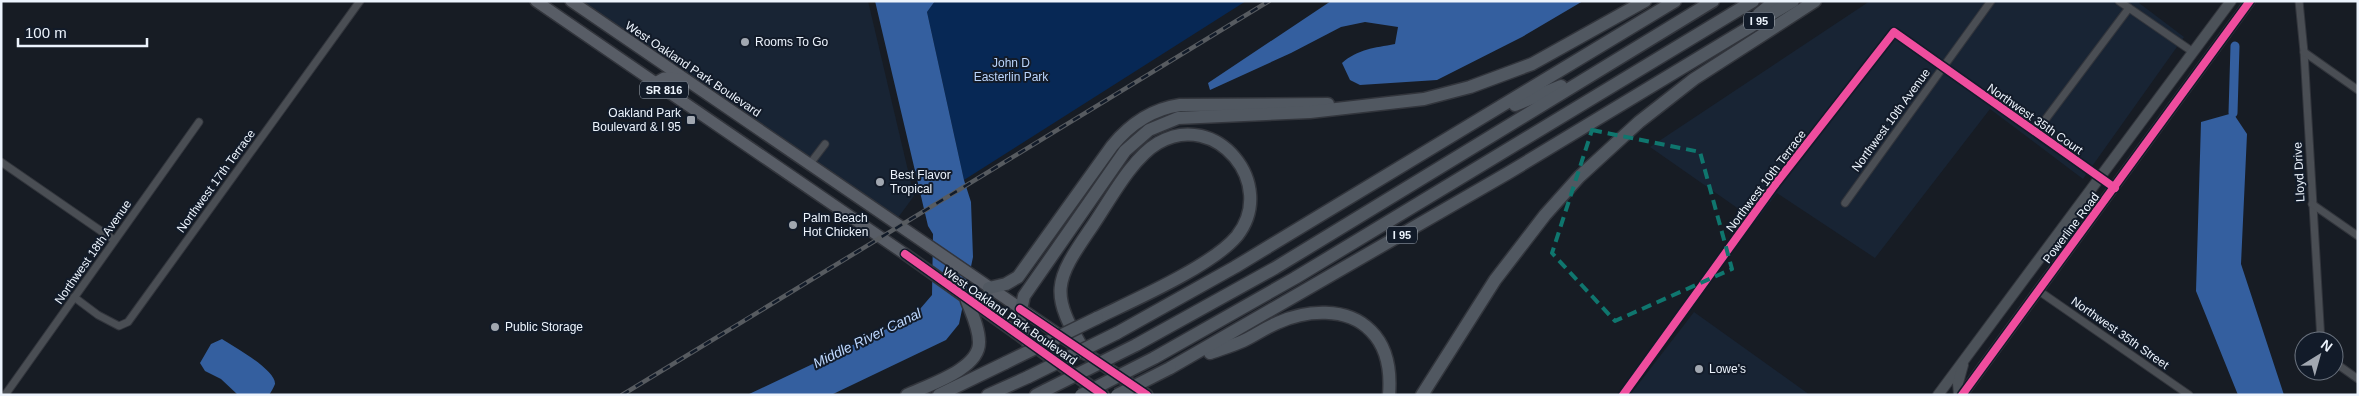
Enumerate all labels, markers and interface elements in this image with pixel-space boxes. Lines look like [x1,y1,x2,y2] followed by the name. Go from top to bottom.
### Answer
[1744,12,1774,30] road number: I 95
[18,15,146,47] scale bar
[623,18,763,120] street label: West Oakland Park Boulevard
[25,24,67,41] text: 100 m
[755,35,828,49] place label: Rooms To Go
[739,36,751,48] marker: Rooms To Go
[974,56,1049,84] park label: John D Easterlin Park
[1849,66,1933,174] street label: Northwest 10th Avenue
[1985,81,2086,158] street label: Northwest 35th Court
[640,82,688,98] road number: SR 816
[592,106,682,134] place label: Oakland Park Boulevard & I 95
[685,114,697,126] marker: Oakland Park Boulevard & I 95
[174,127,258,235] street label: Northwest 17th Terrace
[1723,127,1809,235] street label: Northwest 10th Terrace
[2290,141,2308,202] street label: Lloyd Drive
[890,168,951,196] place label: Best Flavor Tropical
[874,176,886,188] marker: Best Flavor Tropical
[2040,190,2102,266] street label: Powerline Road
[52,197,134,307] street label: Northwest 18th Avenue
[803,211,868,239] place label: Palm Beach Hot Chicken
[787,219,799,231] marker: Palm Beach Hot Chicken
[1387,226,1417,244] road number: I 95
[940,264,1080,368] street label: West Oakland Park Boulevard
[2068,294,2172,372] street label: Northwest 35th Street
[810,304,924,371] water label: Middle River Canal
[505,320,583,334] place label: Public Storage
[489,321,501,333] marker: Public Storage
[2294,331,2344,381] north arrow
[2318,336,2336,355] text: N
[1709,362,1746,376] place label: Lowe's
[1693,363,1705,375] marker: Lowe's

